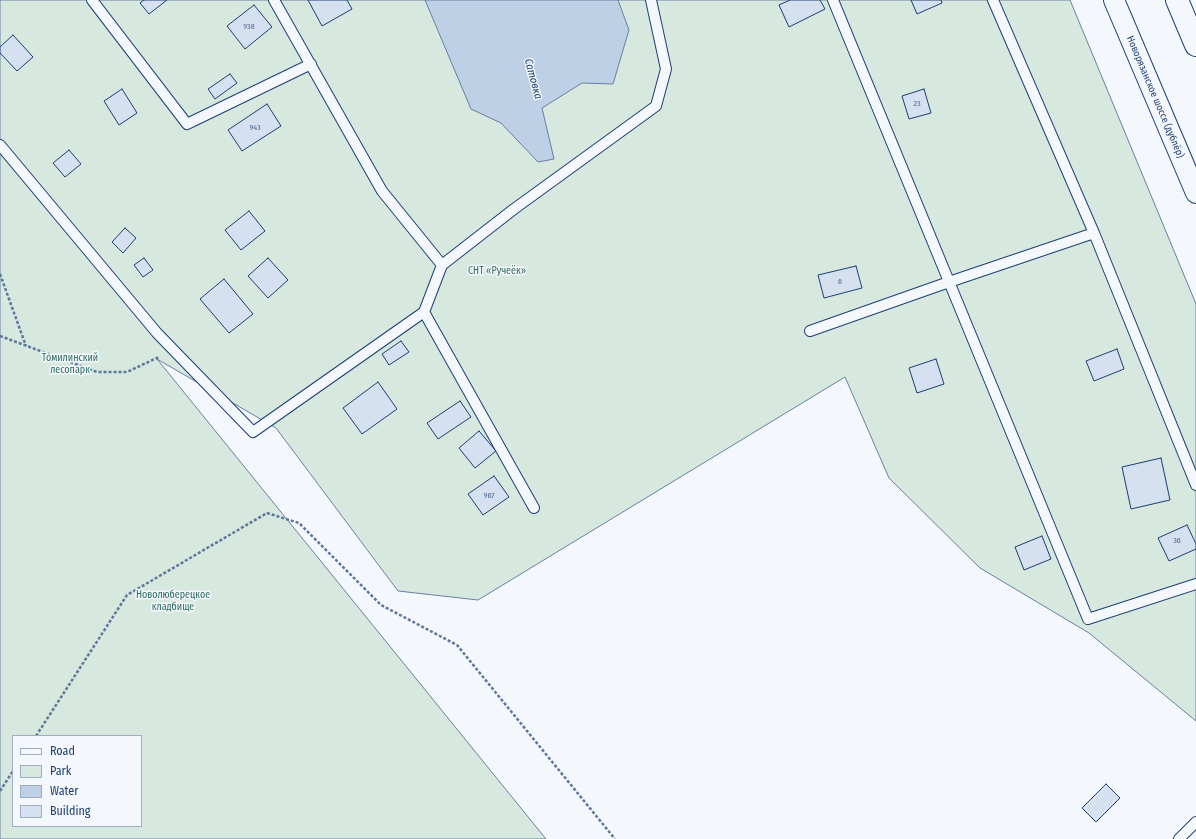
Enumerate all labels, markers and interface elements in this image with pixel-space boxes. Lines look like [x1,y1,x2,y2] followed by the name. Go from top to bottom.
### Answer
[243,22,255,32] house number: 938
[1124,34,1186,160] street label: Новорязанское шоссе (дублёр)
[521,57,545,101] water label: Сатовка
[913,99,921,109] house number: 23
[249,123,261,133] house number: 943
[468,265,526,277] park label: СНТ «Ручеёк»
[838,277,842,287] house number: 6
[42,352,98,376] park label: Томилинский лесопарк
[484,491,494,501] house number: 967
[1173,536,1181,546] house number: 36
[136,589,210,612] park label: Новолюберецкое кладбище
[12,735,142,827] legend
[50,744,75,758] text: Road
[50,764,71,778] text: Park
[50,784,78,798] text: Water
[50,804,90,818] text: Building

